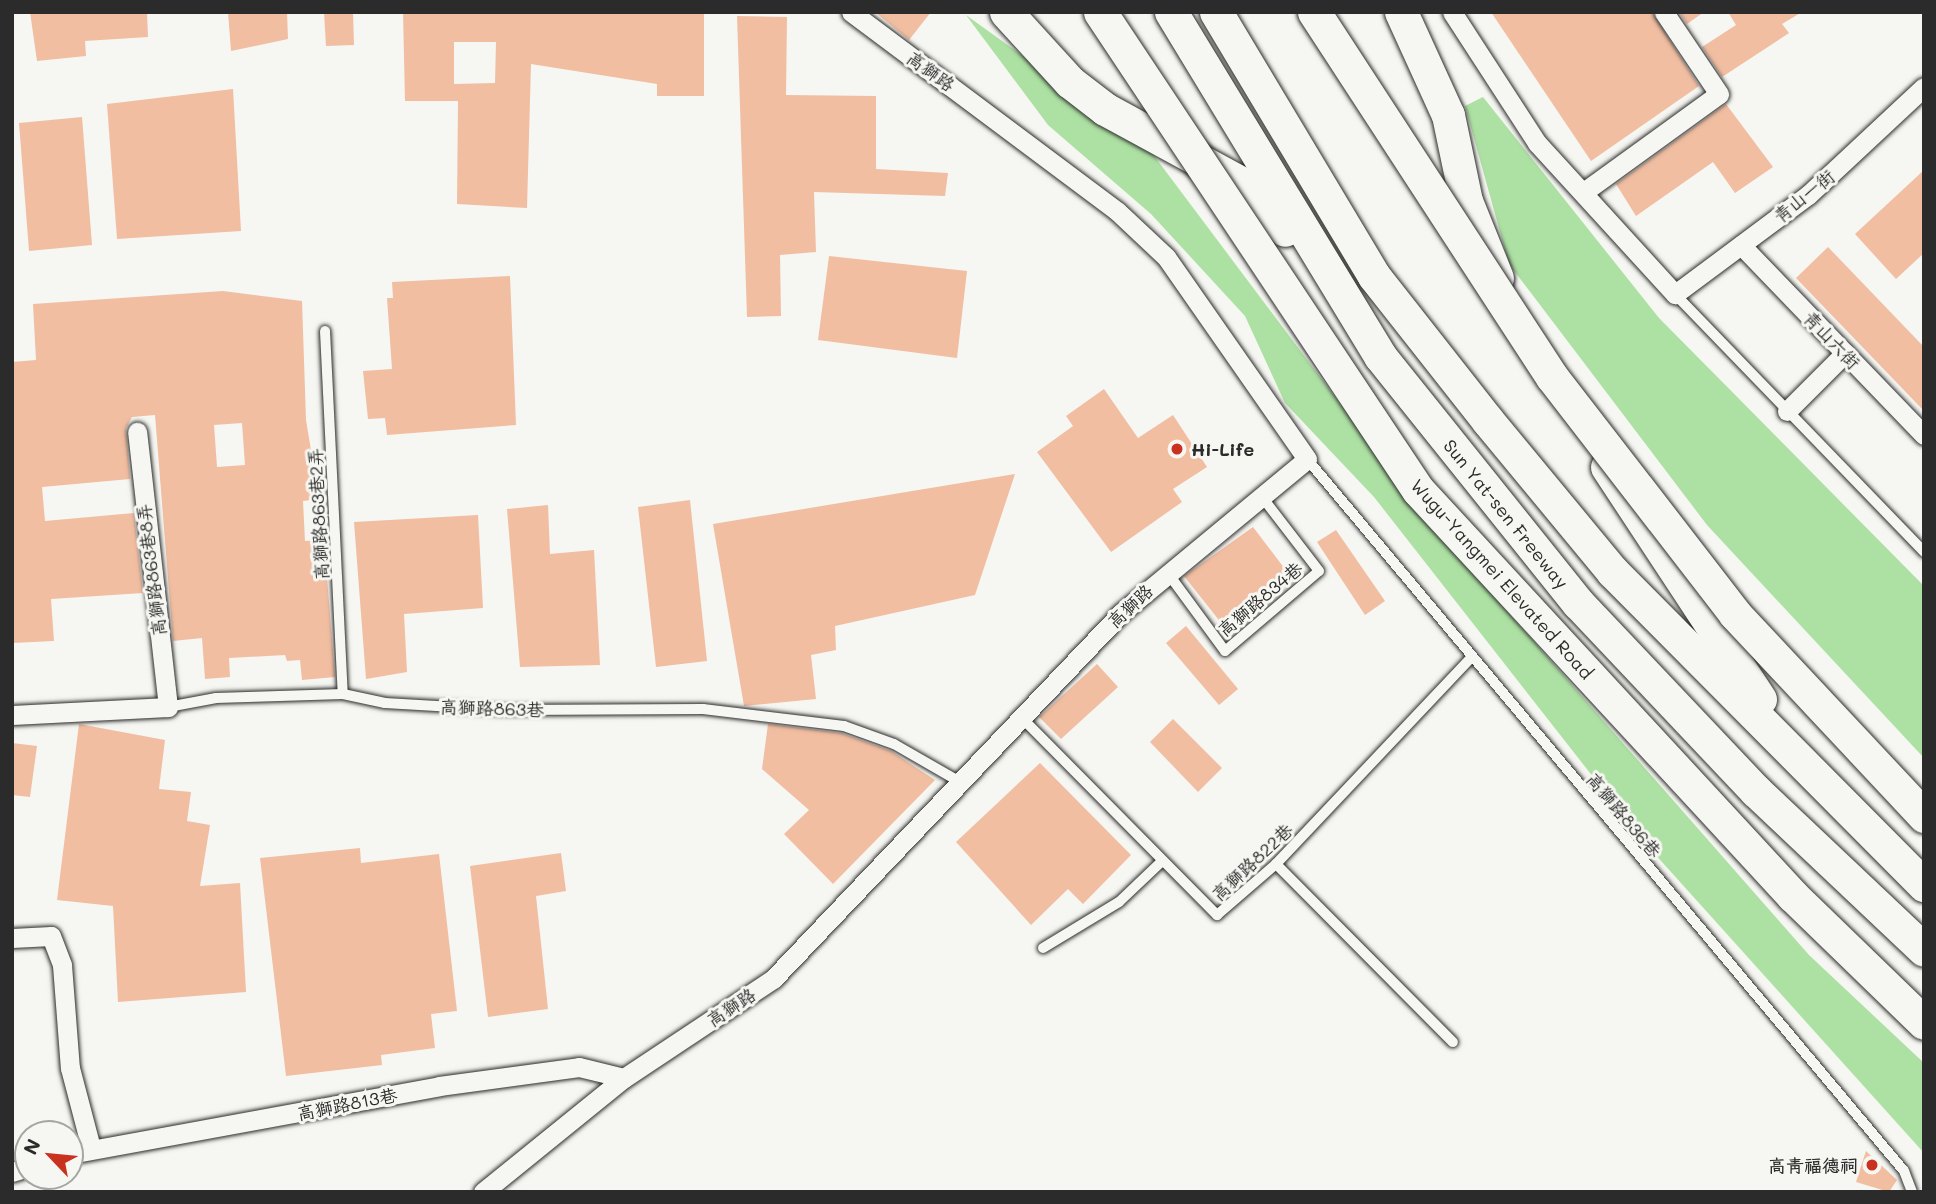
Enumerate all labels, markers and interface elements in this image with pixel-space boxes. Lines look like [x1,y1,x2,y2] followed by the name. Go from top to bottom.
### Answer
[903,46,959,96] street label: 高獅路
[1769,165,1839,227] street label: 青山一街
[1799,307,1865,373] street label: 青山六街
[1439,435,1573,593] street label: Sun Yat-sen Freeway
[1191,438,1254,460] place label: Hi-Life
[1169,441,1185,457] marker: Hi-Life
[304,447,332,581] street label: 高獅路863巷2弄
[1406,475,1598,683] street label: Wugu-Yangmei Elevated Road
[132,503,170,637] street label: 高獅路863巷8弄
[1213,557,1307,641] street label: 高獅路834巷
[1103,580,1157,632] street label: 高獅路
[439,695,545,721] street label: 高獅路863巷
[1582,768,1666,862] street label: 高獅路836巷
[1207,819,1297,905] street label: 高獅路822巷
[702,983,760,1031] street label: 高獅路
[295,1084,399,1124] street label: 高獅路813巷
[14,1120,84,1190] north arrow
[17,1134,46,1158] text: N
[1768,1154,1858,1176] place label: 高青福德祠
[1864,1157,1880,1173] marker: 高青福德祠

